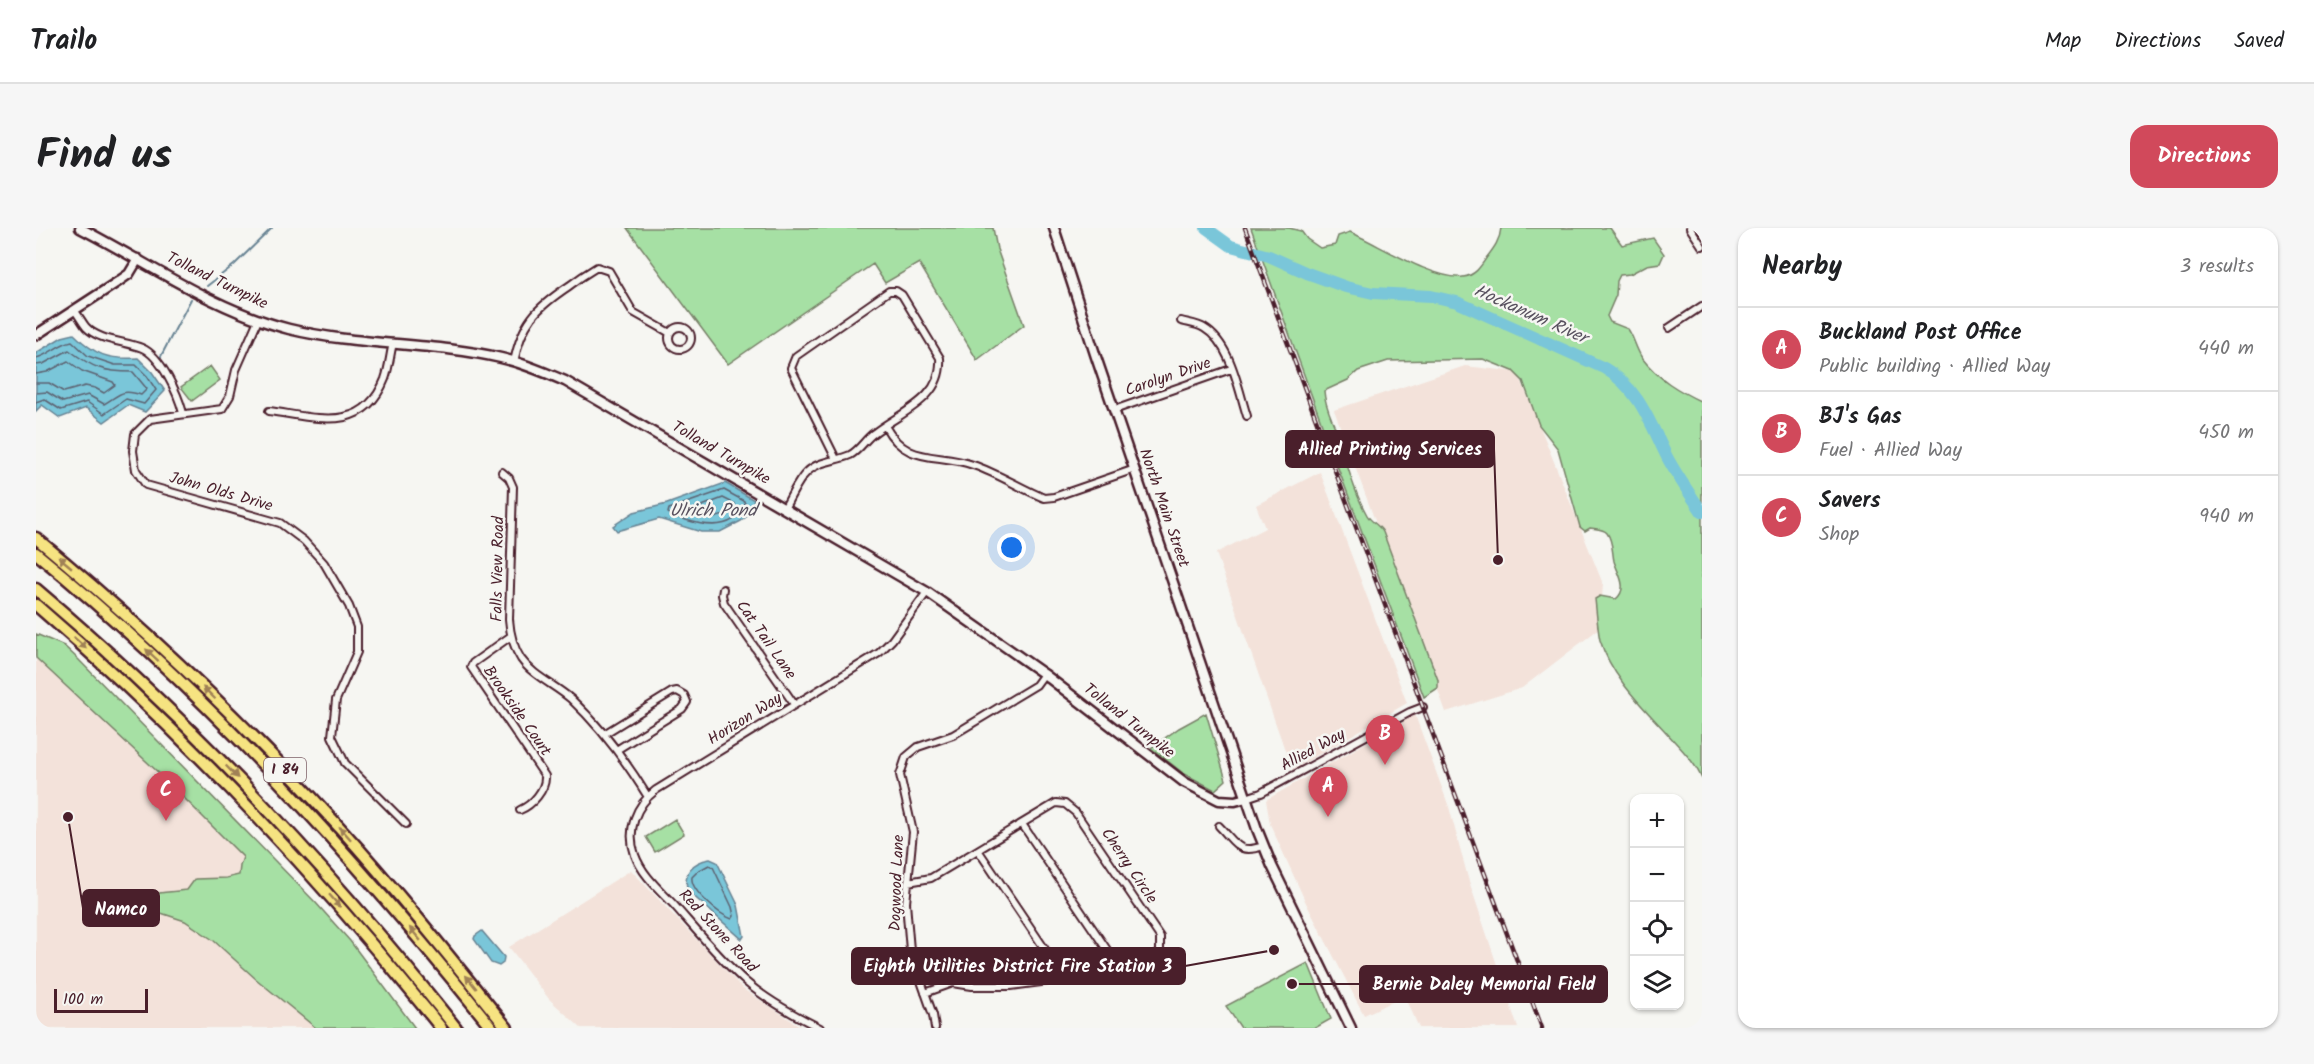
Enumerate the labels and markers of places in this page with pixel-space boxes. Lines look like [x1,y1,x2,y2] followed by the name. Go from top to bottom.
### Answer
[1286,431,1494,467] callout: Allied Printing Services
[1366,716,1404,765] pin: B
[1308,768,1348,817] pin: A
[146,772,186,821] pin: C
[83,890,159,926] callout: Namco
[852,948,1185,984] callout: Eighth Utilities District Fire Station 3
[1360,966,1607,1002] callout: Bernie Daley Memorial Field

